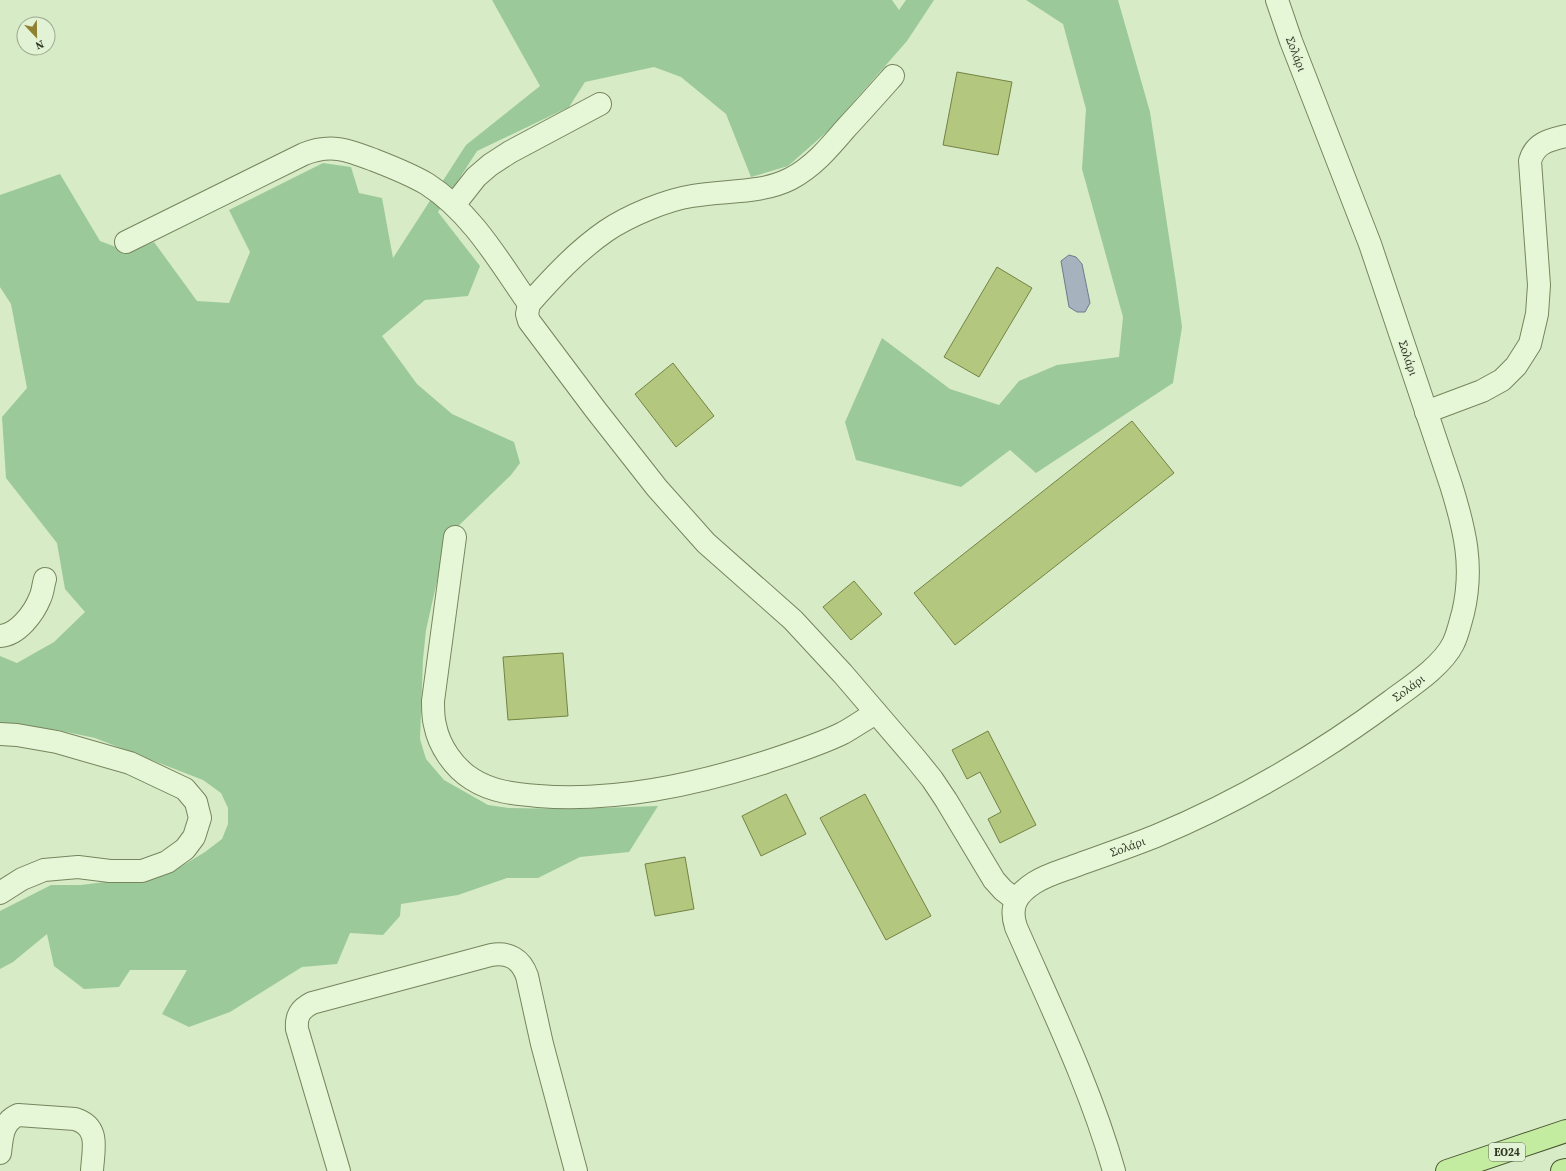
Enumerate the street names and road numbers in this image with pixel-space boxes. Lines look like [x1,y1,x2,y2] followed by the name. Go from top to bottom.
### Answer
[1282,34,1310,74] street label: Σολάρι
[1395,338,1422,378] street label: Σολάρι
[1389,671,1428,705] street label: Σολάρι
[1108,833,1148,861] street label: Σολάρι
[1489,1143,1525,1161] road number: ΕΟ24

